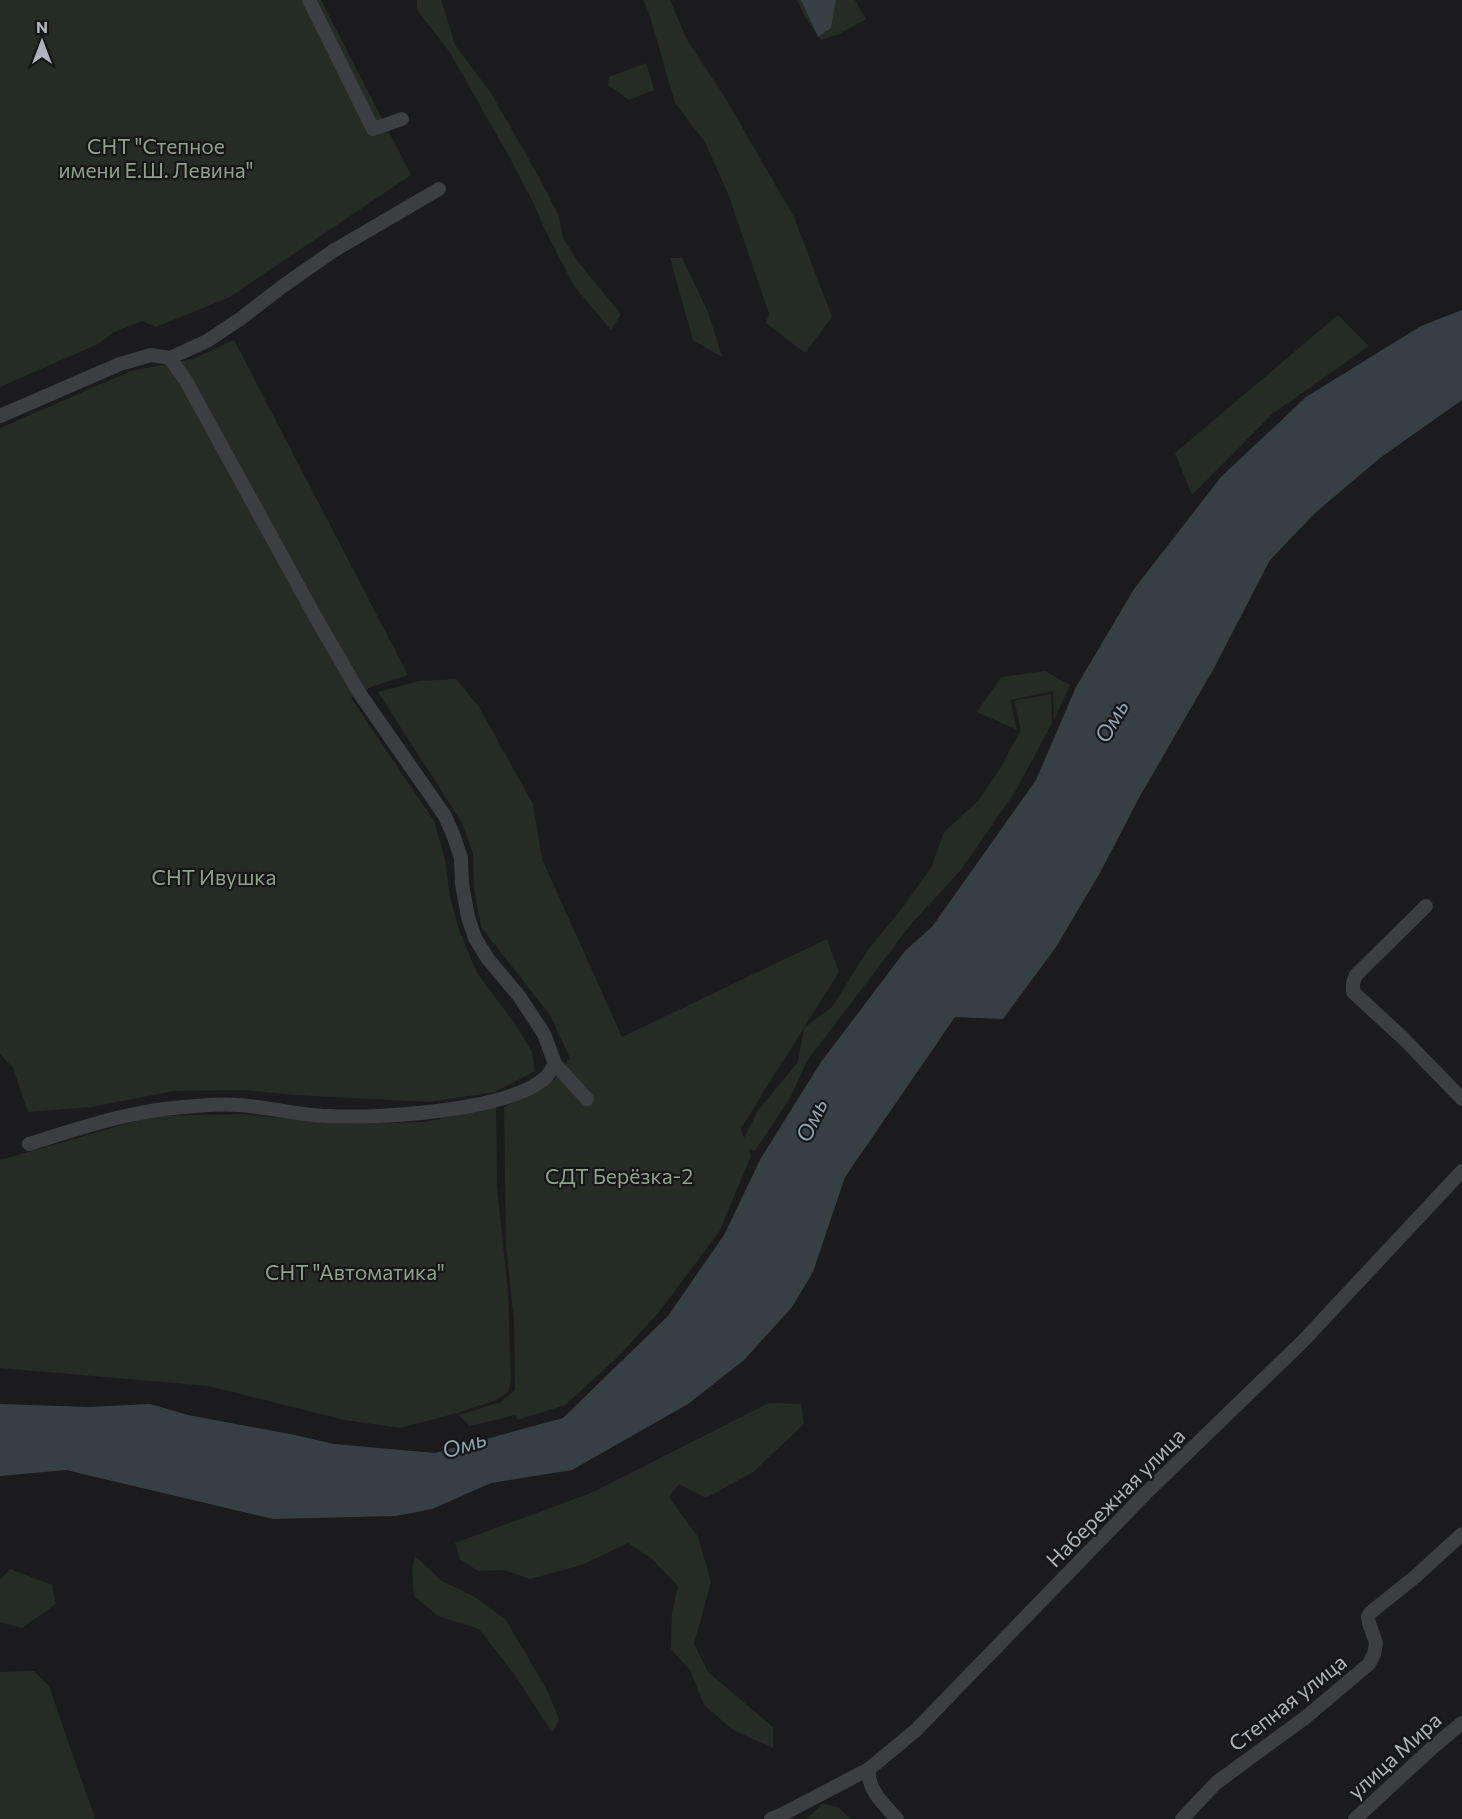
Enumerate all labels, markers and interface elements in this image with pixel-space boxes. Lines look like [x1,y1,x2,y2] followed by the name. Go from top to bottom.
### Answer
[12,12,72,72] north arrow
[36,17,48,36] text: N
[58,133,254,182] park label: СНТ "Степное имени Е.Ш. Левина"
[1088,695,1134,747] water label: Омь
[152,864,276,889] park label: СНТ Ивушка
[789,1094,833,1146] water label: Омь
[545,1163,693,1188] park label: СДТ Берёзка-2
[265,1259,445,1284] park label: СНТ "Автоматика"
[1040,1422,1190,1572] street label: Набережная улица
[439,1425,489,1463] water label: Омь
[1223,1648,1351,1756] street label: Степная улица
[1342,1707,1446,1803] street label: улица Мира

